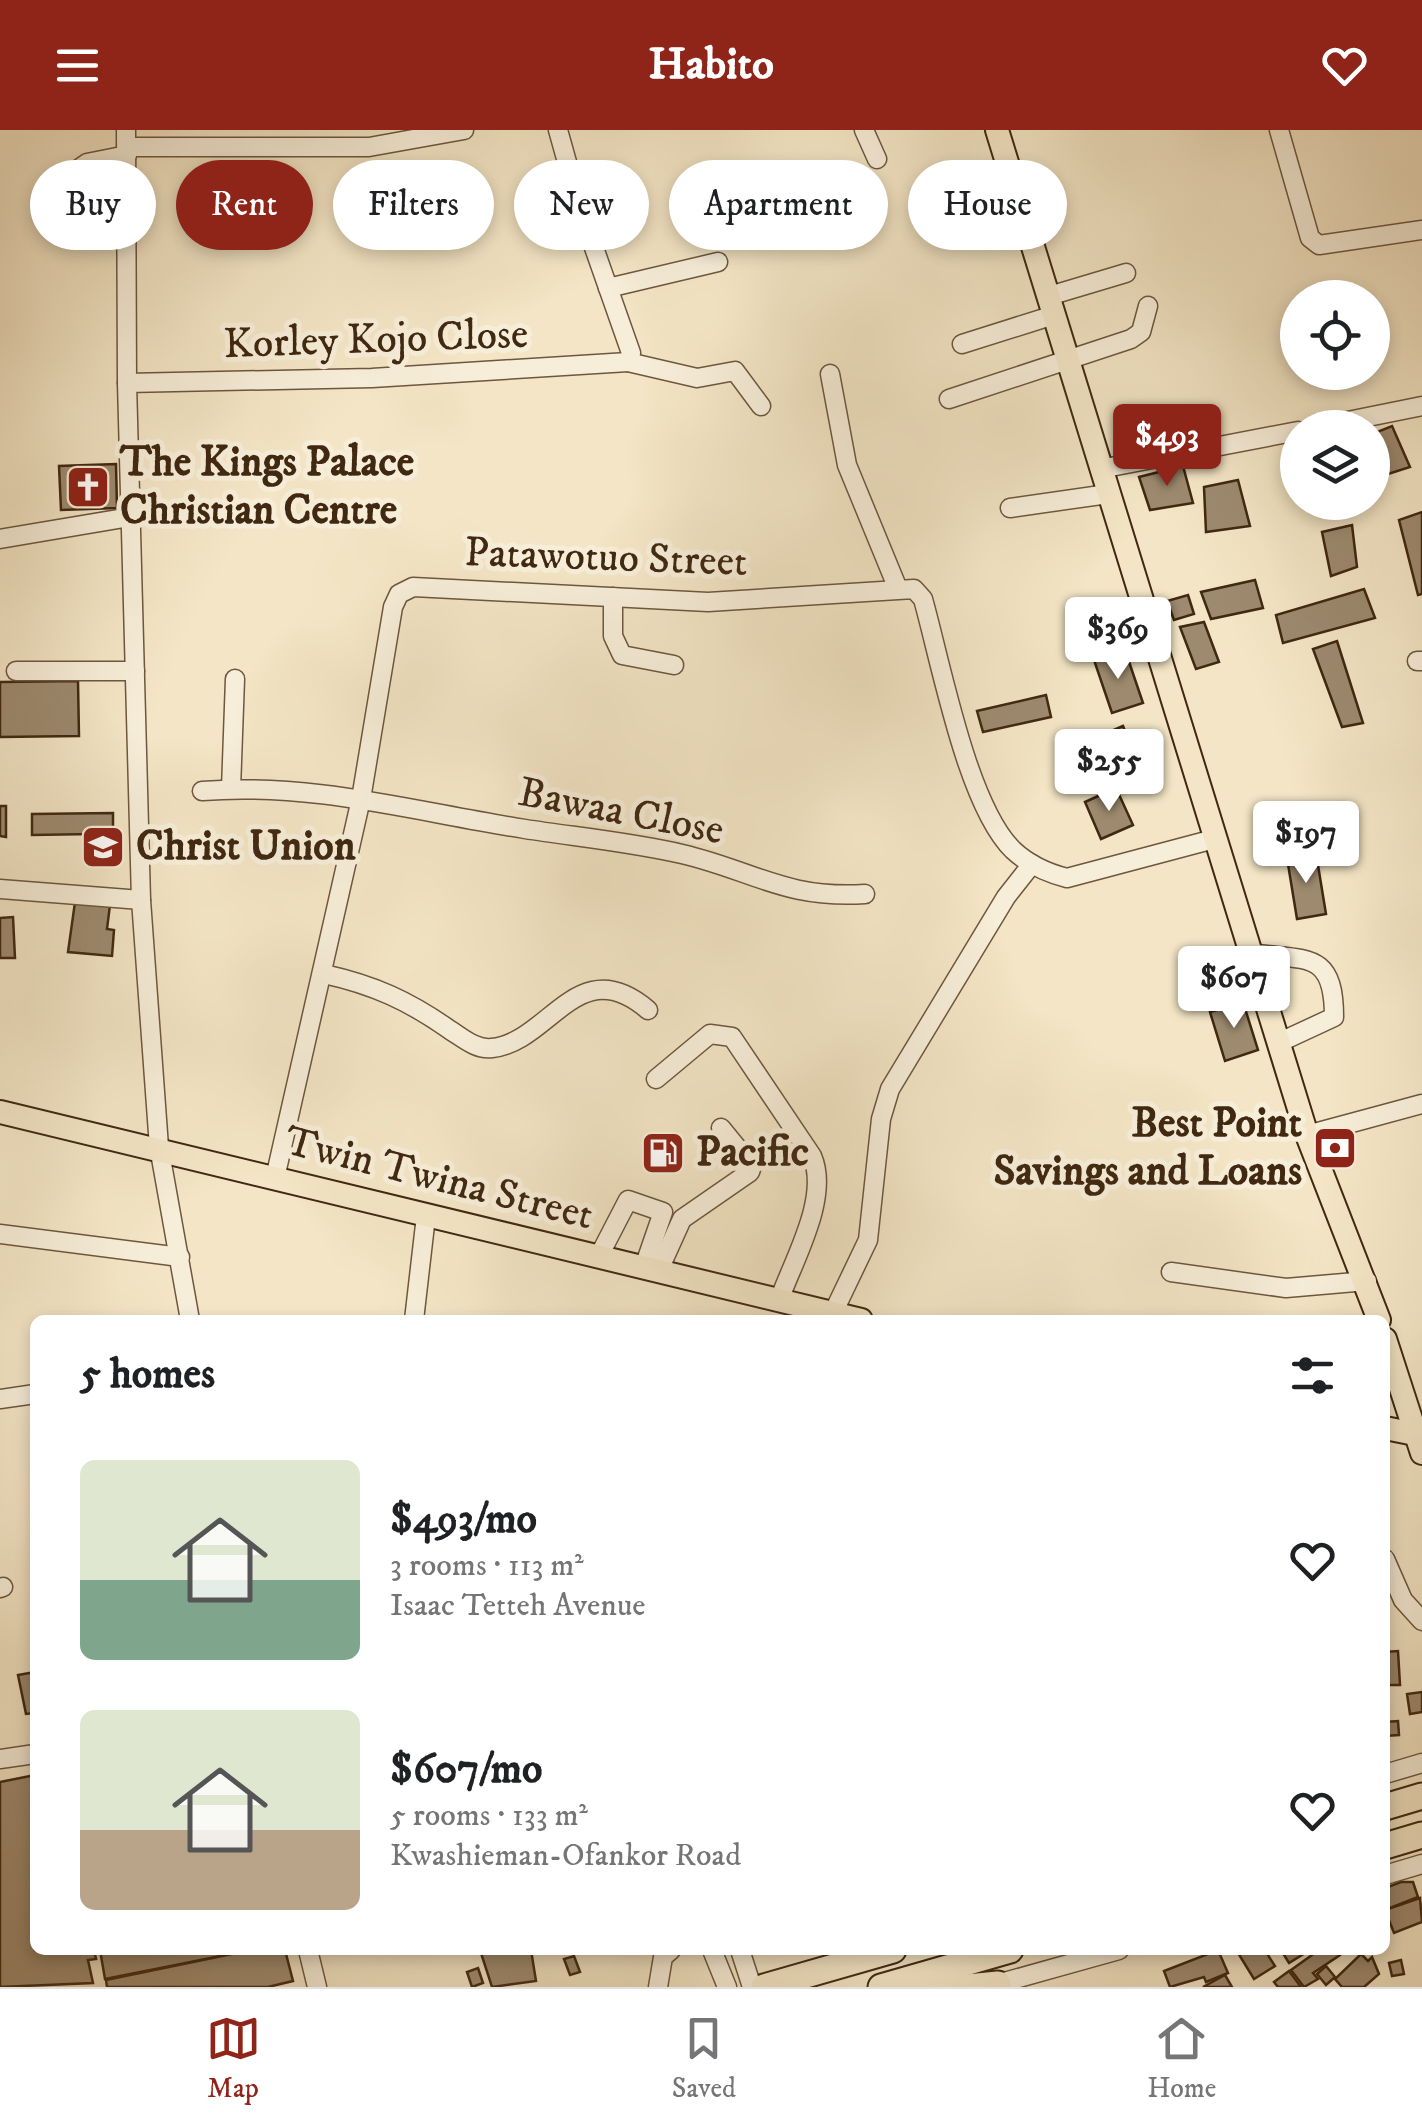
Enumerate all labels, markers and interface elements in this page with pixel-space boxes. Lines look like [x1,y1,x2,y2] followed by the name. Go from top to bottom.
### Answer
[648,37,774,93] text: Habito
[50,38,105,93] icon: menu
[1317,38,1372,93] icon: heart
[30,160,156,250] chip: Buy
[176,160,313,250] chip: Rent
[333,160,494,250] chip: Filters
[514,160,649,250] chip: New
[669,160,888,250] chip: Apartment
[908,160,1067,250] chip: House
[1280,280,1390,520] map controls
[1280,280,1390,390] button: locate
[223,309,529,371] street label: Korley Kojo Close
[1108,404,1226,489] pin: $493
[1280,410,1390,520] button: layers
[1135,416,1199,456] text: $493
[119,437,414,537] place label: The Kings Palace Christian Centre
[65,464,111,510] church icon: The Kings Palace Christian Centre
[464,527,748,589] street label: Patawotuo Street
[1059,597,1177,682] pin: $369
[1087,609,1149,649] text: $369
[1050,729,1168,814] pin: $255
[1077,741,1141,781] text: $255
[514,767,728,857] street label: Bawaa Close
[1247,801,1365,886] pin: $197
[1275,813,1337,853] text: $197
[136,821,356,873] place label: Christ Union
[80,824,126,870] school or university icon: Christ Union
[1175,946,1293,1031] pin: $607
[1200,958,1268,998] text: $607
[993,1098,1303,1198] place label: Best Point Savings and Loans
[279,1116,599,1242] street label: Twin Twina Street
[1312,1125,1358,1171] bank icon: Best Point Savings and Loans
[696,1127,809,1179] place label: Pacific
[640,1130,686,1176] fuel station icon: Pacific
[1285,1348,1340,1403] icon: filters
[80,1349,215,1401] text: 5 homes
[390,1494,537,1546] text: $493/mo
[160,1500,280,1620] icon: home
[1285,1533,1340,1588] icon: heart
[390,1546,584,1586] text: 3 rooms · 113 m²
[390,1586,646,1626] text: Isaac Tetteh Avenue
[390,1744,542,1796] text: $607/mo
[160,1750,280,1870] icon: home
[1285,1783,1340,1838] icon: heart
[390,1796,588,1836] text: 5 rooms · 133 m²
[390,1836,741,1876] text: Kwashieman-Ofankor Road
[206,2011,261,2106] tab: Map
[672,2011,736,2106] tab: Saved
[1147,2011,1216,2106] tab: Home

